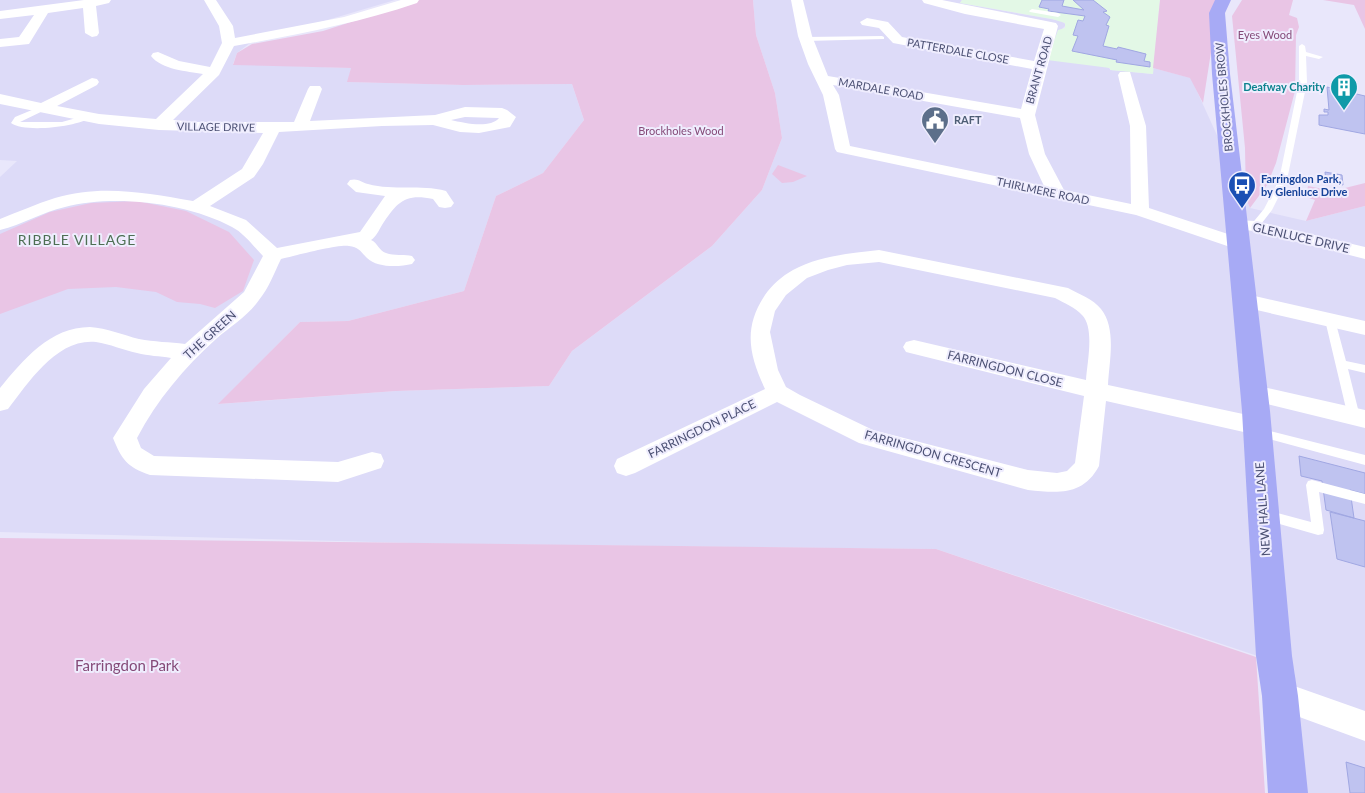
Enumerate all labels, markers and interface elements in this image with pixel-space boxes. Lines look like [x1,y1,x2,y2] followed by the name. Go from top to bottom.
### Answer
[1238,28,1292,41] park label: Eyes Wood
[1023,34,1054,105] street label: BRANT ROAD
[906,35,1010,66] street label: PATTERDALE CLOSE
[1212,41,1235,152] street label: BROCKHOLES BROW
[1329,72,1359,111] building icon: Deafway Charity
[838,75,925,102] street label: MARDALE ROAD
[1243,80,1325,93] place label: Deafway Charity
[920,105,950,144] public building icon: RAFT
[954,113,982,126] place label: RAFT
[177,119,255,134] street label: VILLAGE DRIVE
[638,124,724,137] park label: Brockholes Wood
[1227,170,1257,209] bus stop icon: Farringdon Park, by Glenluce Drive
[1261,172,1348,198] place label: Farringdon Park, by Glenluce Drive
[996,174,1091,207] street label: THIRLMERE ROAD
[1251,219,1351,256] street label: GLENLUCE DRIVE
[18,231,136,248] district label: RIBBLE VILLAGE
[180,307,239,362] street label: THE GREEN
[946,347,1064,390] street label: FARRINGDON CLOSE
[646,396,758,461] street label: FARRINGDON PLACE
[863,427,1003,480] street label: FARRINGDON CRESCENT
[1252,461,1273,557] street label: NEW HALL LANE
[75,656,179,674] park label: Farringdon Park

